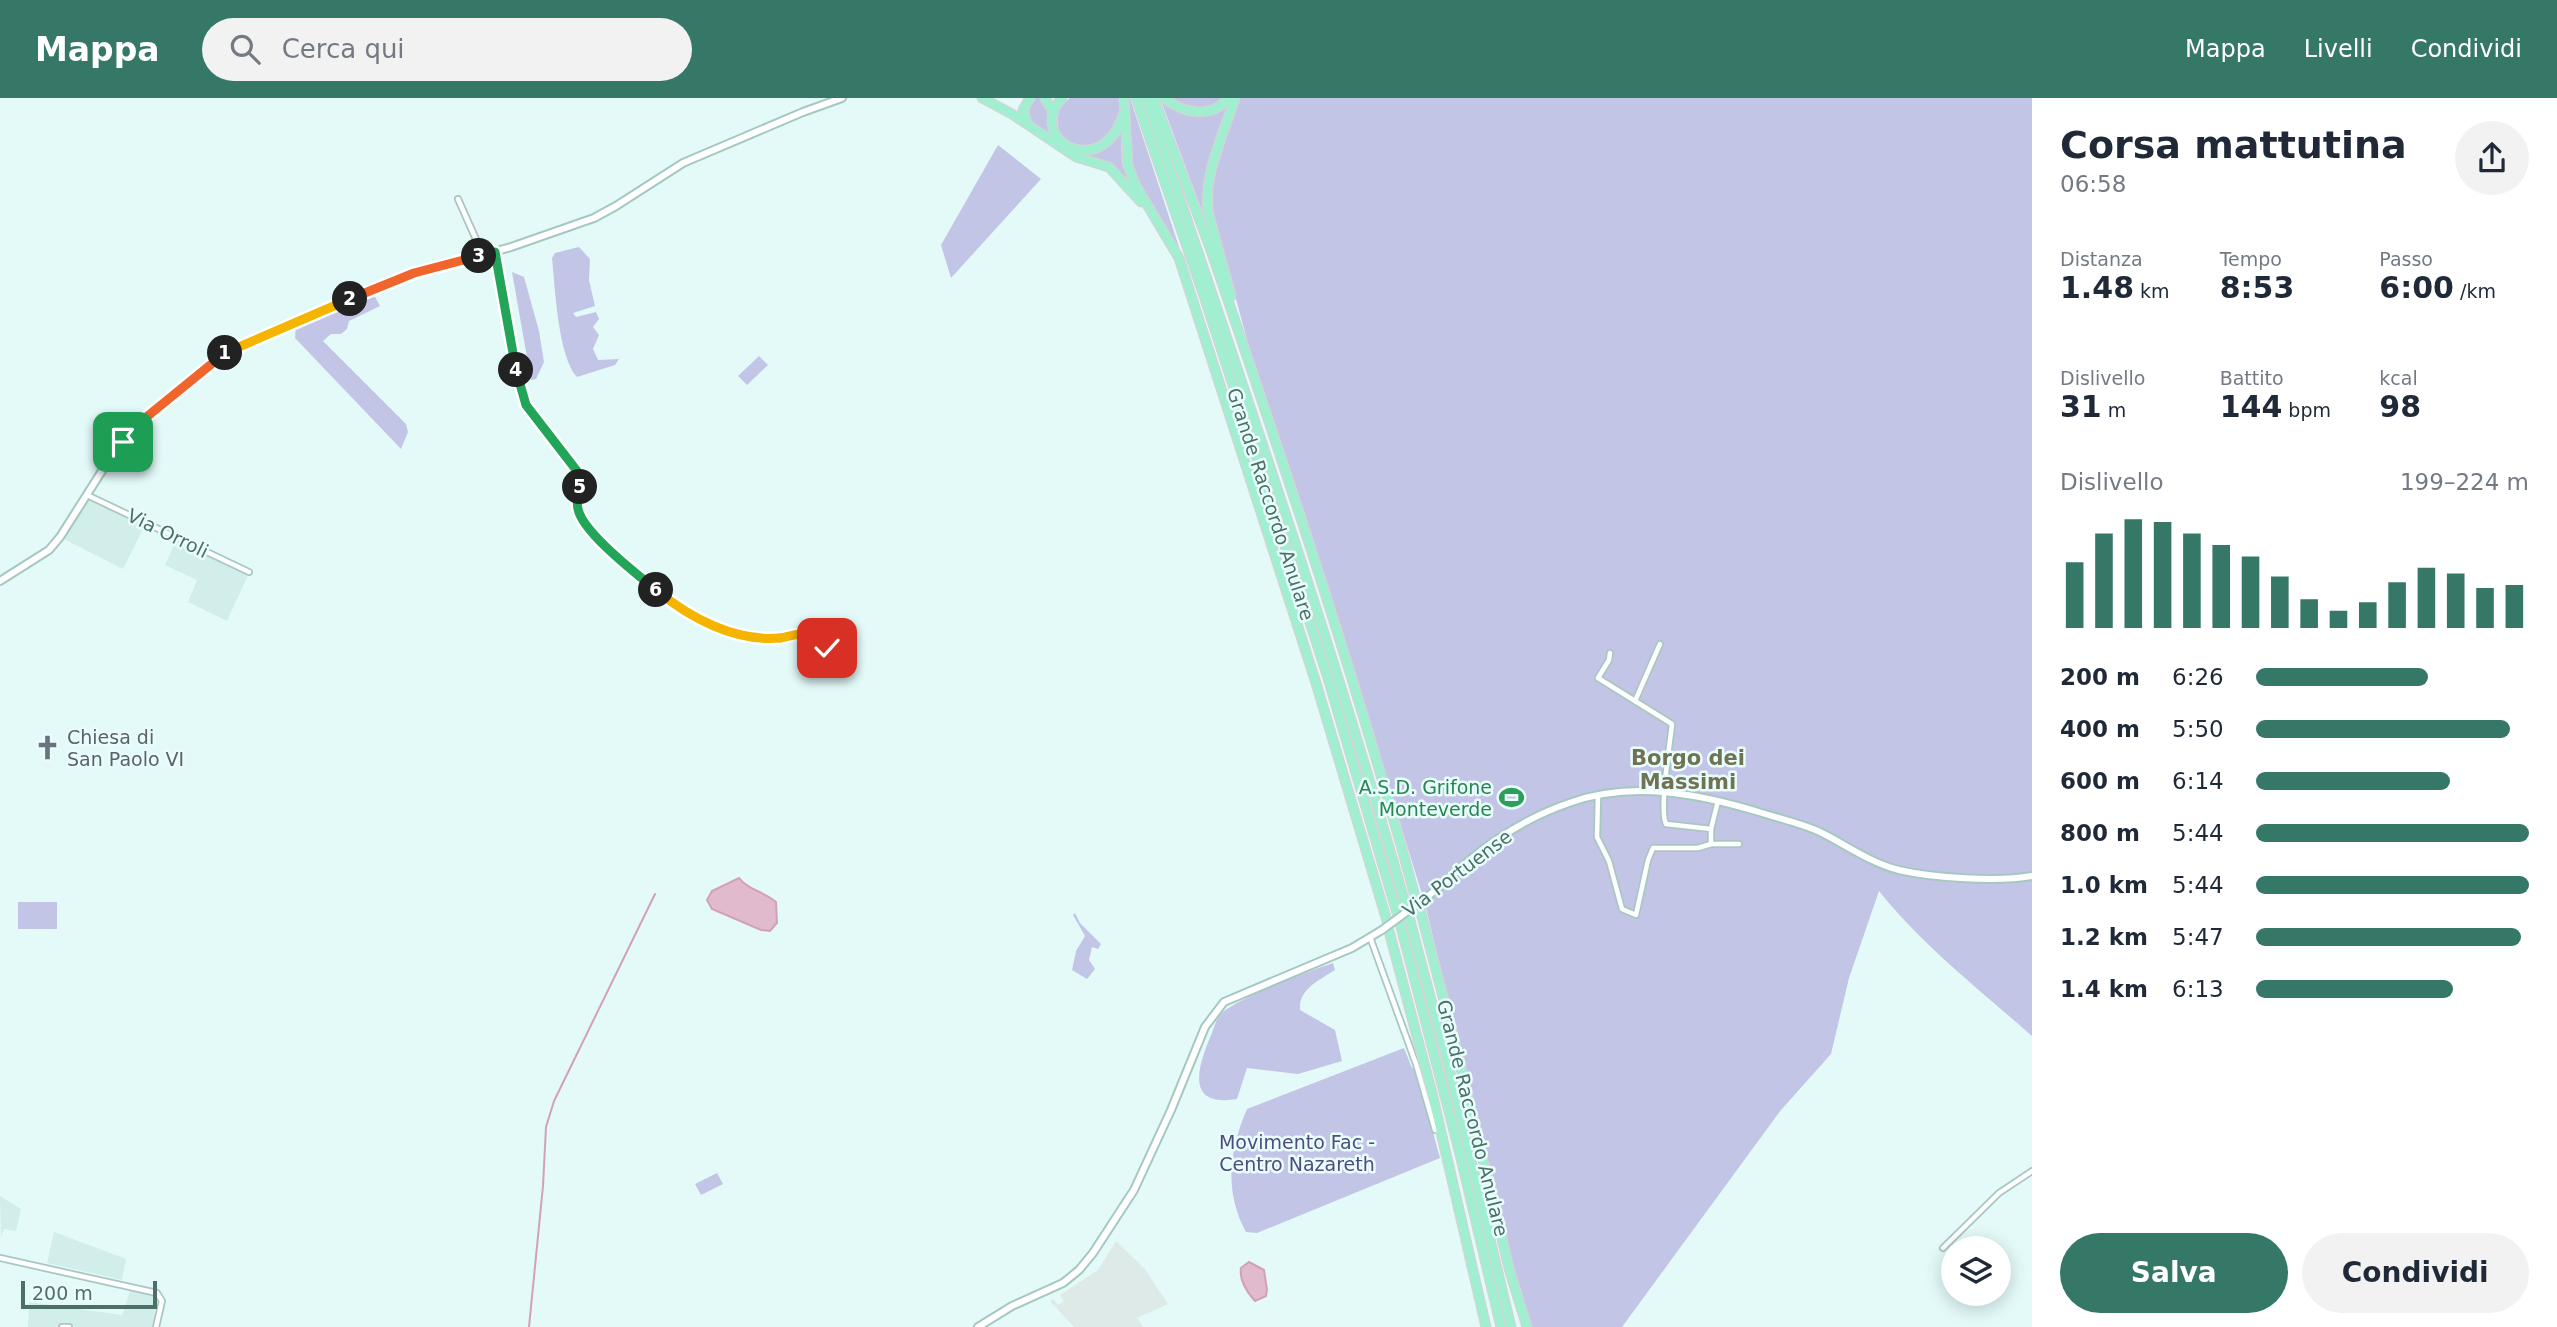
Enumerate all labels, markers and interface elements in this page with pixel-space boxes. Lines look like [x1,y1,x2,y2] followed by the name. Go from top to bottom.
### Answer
[202,18,692,81] search box
[35,30,160,69] text: Mappa
[226,30,264,68] icon: search
[282,34,405,64] text: Cerca qui
[2185,35,2266,63] text: Mappa
[2304,35,2373,63] text: Livelli
[2411,35,2522,63] text: Condividi
[2455,121,2529,195] button: share
[2060,123,2407,167] text: Corsa mattutina
[2060,171,2126,197] text: 06:58
[462,238,496,274] pin: 3
[472,244,485,266] text: 3
[2060,248,2143,270] text: Distanza
[2220,248,2282,270] text: Tempo
[2379,248,2433,270] text: Passo
[2060,270,2134,305] text: 1.48
[2220,270,2294,305] text: 8:53
[2379,270,2454,305] text: 6:00
[2134,280,2170,302] text: km
[2454,280,2496,302] text: /km
[332,282,368,316] pin: 2
[343,287,356,309] text: 2
[208,336,243,370] pin: 1
[218,341,231,363] text: 1
[498,352,534,388] pin: 4
[509,358,522,380] text: 4
[2060,367,2145,389] text: Dislivello
[2220,367,2284,389] text: Battito
[2379,367,2418,389] text: kcal
[1223,385,1319,623] street label: Grande Raccordo Anulare
[2060,389,2102,424] text: 31
[2220,389,2282,424] text: 144
[2379,389,2421,424] text: 98
[2102,399,2126,421] text: m
[2282,399,2331,421] text: bpm
[93,412,153,472] pin
[104,423,142,461] icon: arrive
[2060,469,2163,495] text: Dislivello
[2400,469,2529,495] text: 199–224 m
[562,470,598,504] pin: 5
[573,475,586,497] text: 5
[124,504,212,562] street label: Via Orroli
[638,573,674,608] pin: 6
[649,578,662,600] text: 6
[797,618,857,678] pin
[808,629,846,667] icon: check
[2060,664,2140,690] text: 200 m
[2172,664,2224,690] text: 6:26
[2060,716,2140,742] text: 400 m
[2172,716,2224,742] text: 5:50
[67,726,184,770] place label: Chiesa di San Paolo VI
[33,734,61,762] church icon: Chiesa di San Paolo VI
[1631,746,1745,794] district label: Borgo dei Massimi
[2060,768,2140,794] text: 600 m
[2172,768,2224,794] text: 6:14
[1359,776,1492,820] place label: A.S.D. Grifone Monteverde
[1498,784,1526,812] sports icon: A.S.D. Grifone Monteverde
[2060,820,2140,846] text: 800 m
[2172,820,2224,846] text: 5:44
[1398,825,1516,921] street label: Via Portuense
[2060,872,2148,898] text: 1.0 km
[2172,872,2224,898] text: 5:44
[2060,924,2148,950] text: 1.2 km
[2172,924,2224,950] text: 5:47
[2060,976,2148,1002] text: 1.4 km
[2172,976,2224,1002] text: 6:13
[1433,997,1513,1239] street label: Grande Raccordo Anulare
[1219,1131,1375,1175] park label: Movimento Fac - Centro Nazareth
[2060,1233,2288,1313] button: Salva
[2302,1233,2529,1313] button: Condividi
[1941,1236,2011,1306] map controls
[1941,1236,2011,1306] button: layers
[21,1278,158,1310] scale bar
[32,1282,93,1304] text: 200 m

